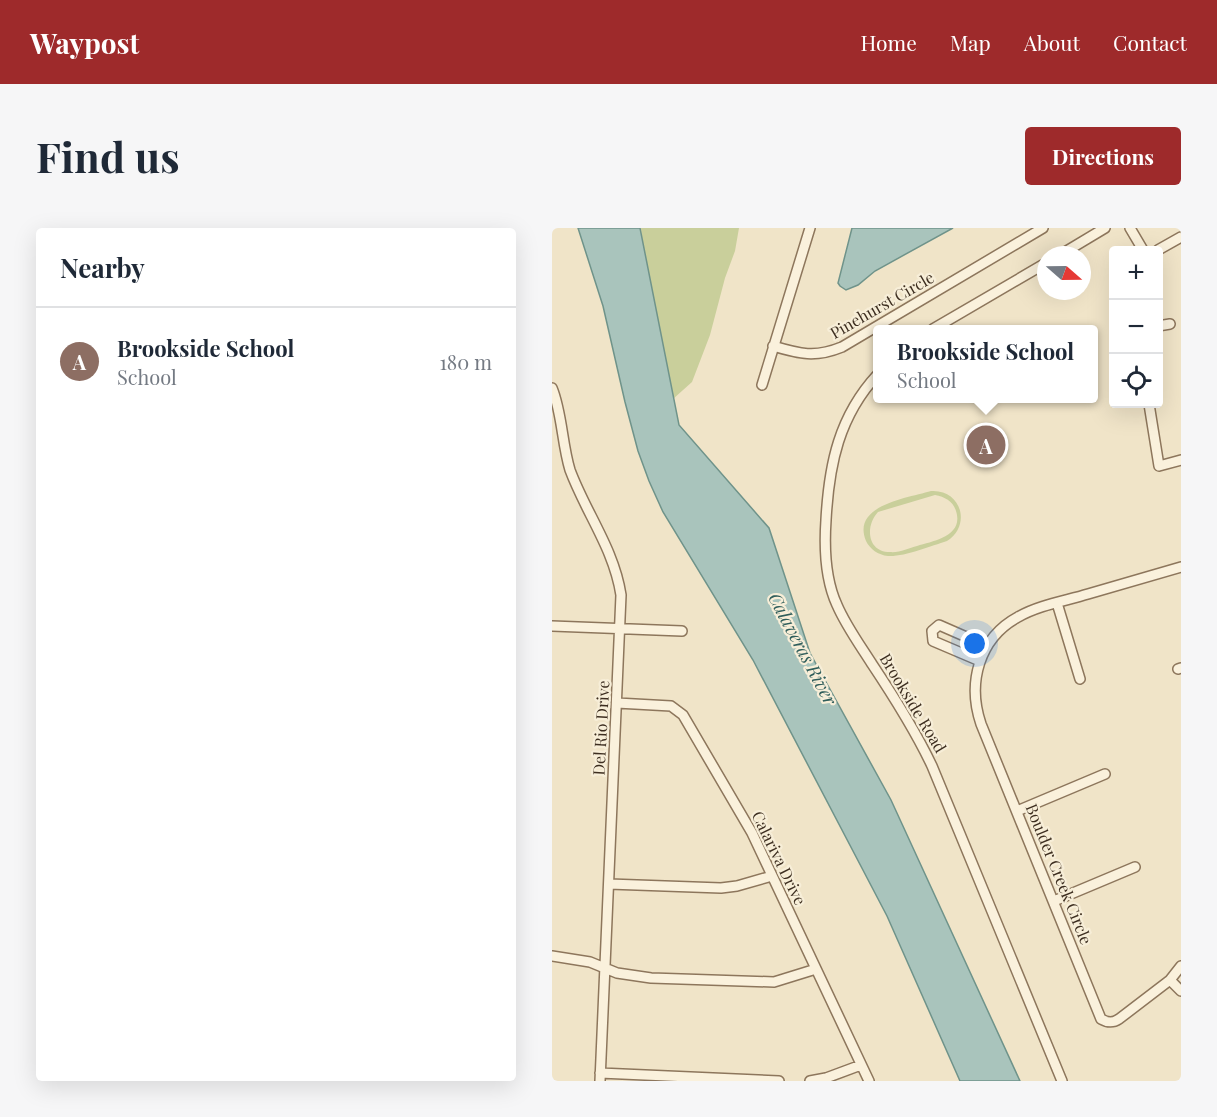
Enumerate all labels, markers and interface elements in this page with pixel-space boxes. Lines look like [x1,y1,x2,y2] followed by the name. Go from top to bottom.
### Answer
[30,24,139,61] text: Waypost
[861,28,917,56] text: Home
[950,28,991,56] text: Map
[1024,28,1080,56] text: About
[1113,28,1187,56] text: Contact
[1025,127,1181,185] button: Directions
[36,128,180,184] text: Find us
[1037,246,1091,300] north arrow
[1109,246,1163,408] map controls
[1109,246,1163,300] button: +
[60,250,145,285] text: Nearby
[826,266,938,343] street label: Pinehurst Circle
[1109,300,1163,354] button: −
[873,325,1098,403] popup
[117,333,294,363] text: Brookside School
[897,336,1074,366] text: Brookside School
[73,348,86,375] text: A
[439,348,492,375] text: 180 m
[1109,354,1163,408] button: locate
[117,363,177,390] text: School
[897,366,957,393] text: School
[966,422,1006,468] pin: A
[763,588,843,710] water label: Calaveras River
[960,629,989,658] your location
[875,649,951,756] street label: Brookside Road
[588,680,613,776] street label: Del Rio Drive
[1022,800,1097,947] street label: Boulder Creek Circle
[748,807,811,908] street label: Calariva Drive

